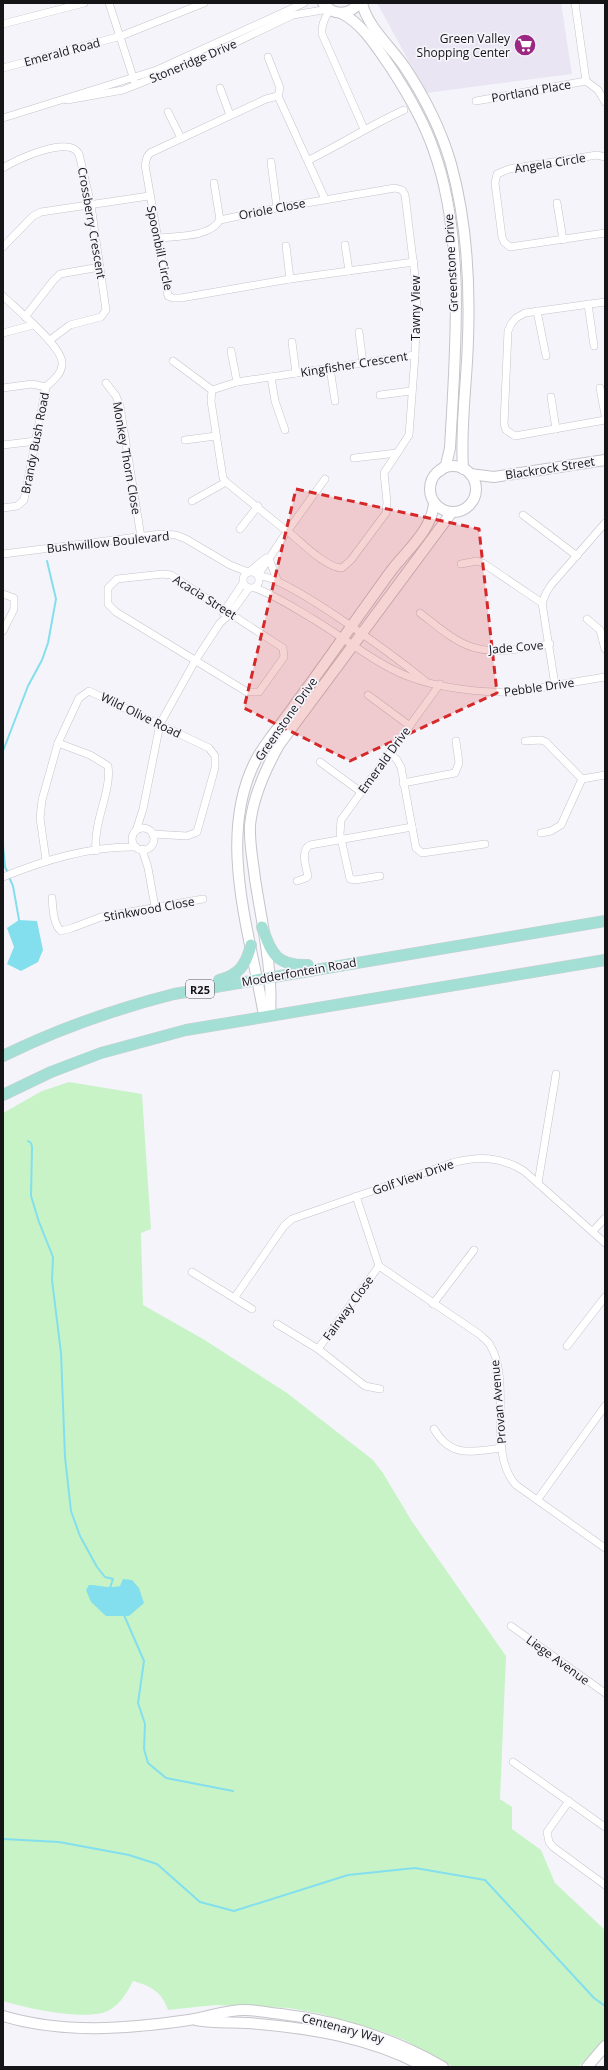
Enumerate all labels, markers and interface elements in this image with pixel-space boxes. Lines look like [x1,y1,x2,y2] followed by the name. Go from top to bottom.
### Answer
[417,30,511,61] place label: Green Valley Shopping Center
[512,32,538,58] supermarket icon: Green Valley Shopping Center
[22,34,102,70] street label: Emerald Road
[147,35,239,87] street label: Stoneridge Drive
[490,76,572,106] street label: Portland Place
[513,149,587,177] street label: Angela Circle
[74,166,110,280] street label: Crossberry Crescent
[237,194,307,224] street label: Oriole Close
[143,204,177,292] street label: Spoonbill Circle
[440,213,462,313] street label: Greenstone Drive
[407,275,424,341] street label: Tawny View
[299,347,409,381] street label: Kingfisher Crescent
[17,391,53,495] street label: Brandy Bush Road
[109,400,145,516] street label: Monkey Thorn Close
[504,453,596,483] street label: Blackrock Street
[46,527,170,557] street label: Bushwillow Boulevard
[170,571,240,623] street label: Acacia Street
[487,636,544,658] street label: Jade Cove
[251,674,321,764] street label: Greenstone Drive
[503,674,576,700] street label: Pebble Drive
[98,688,184,742] street label: Wild Olive Road
[354,723,414,797] street label: Emerald Drive
[102,893,196,925] street label: Stinkwood Close
[240,954,358,990] street label: Modderfontein Road
[186,980,214,998] road number: R25
[370,1155,456,1199] street label: Golf View Drive
[319,1272,377,1344] street label: Fairway Close
[486,1359,510,1445] street label: Provan Avenue
[523,1631,593,1689] street label: Liege Avenue
[300,2009,387,2047] street label: Centenary Way

